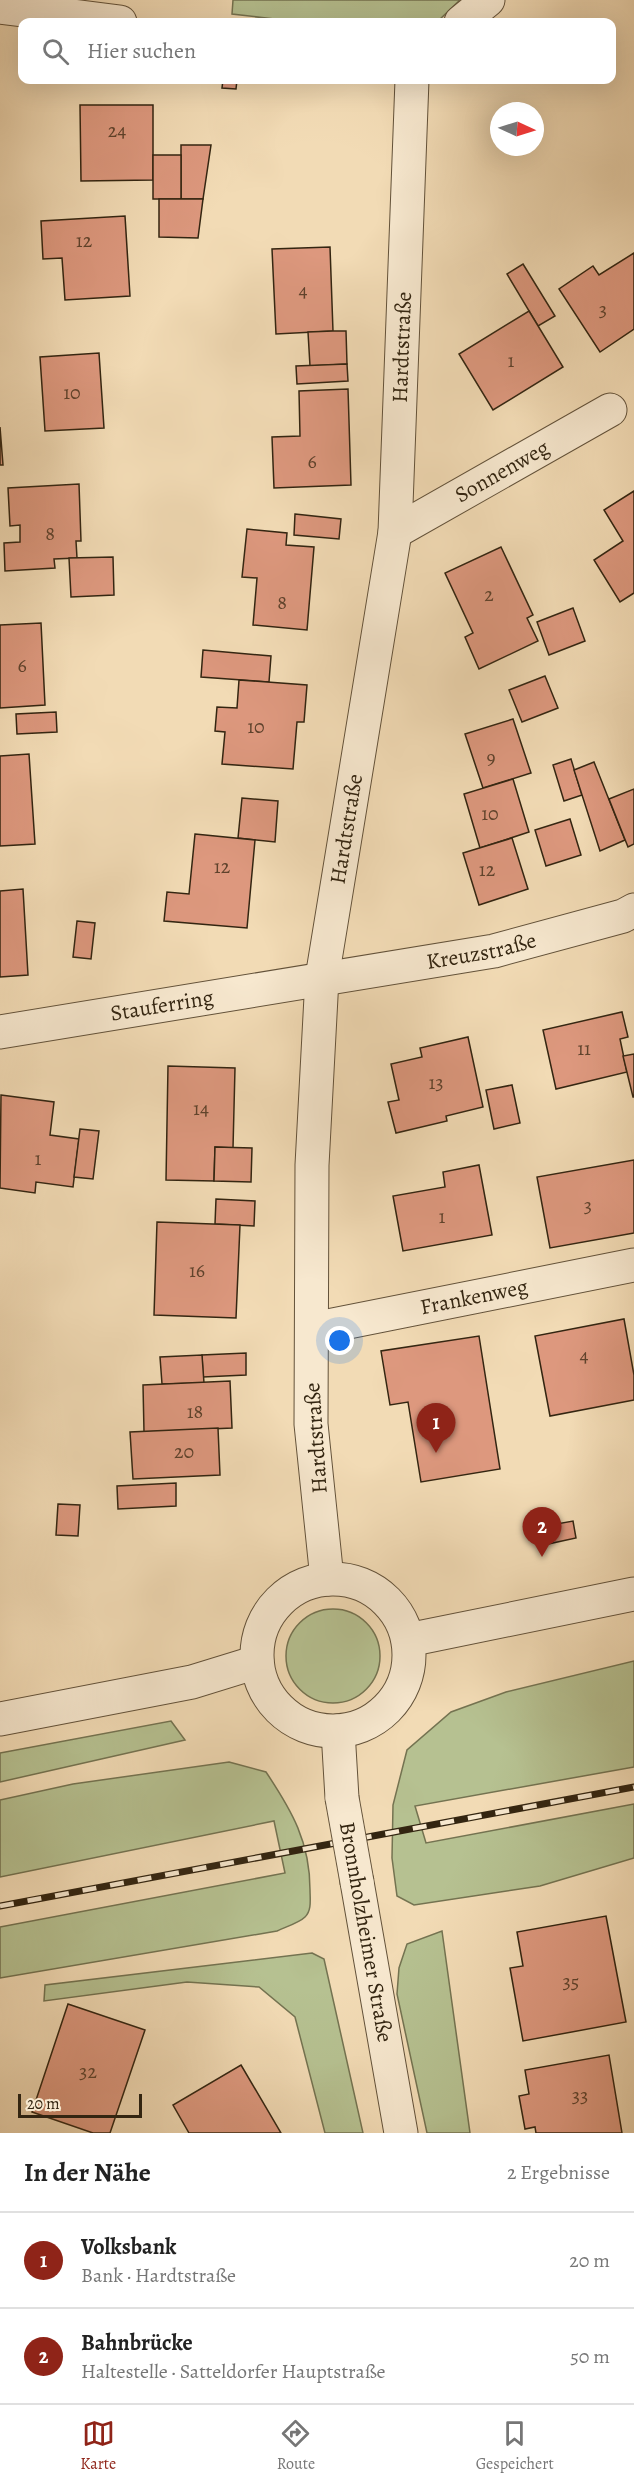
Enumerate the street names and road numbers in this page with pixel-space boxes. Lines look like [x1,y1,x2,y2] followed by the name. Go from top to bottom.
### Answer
[385,291,419,403] street label: Hardtstraße
[449,433,554,510] street label: Sonnenweg
[323,772,370,886] street label: Hardtstraße
[424,925,540,977] street label: Kreuzstraße
[108,982,216,1029] street label: Stauferring
[417,1272,530,1322] street label: Frankenweg
[297,1382,335,1494] street label: Hardtstraße
[332,1819,400,2045] street label: Bronnholzheimer Straße

